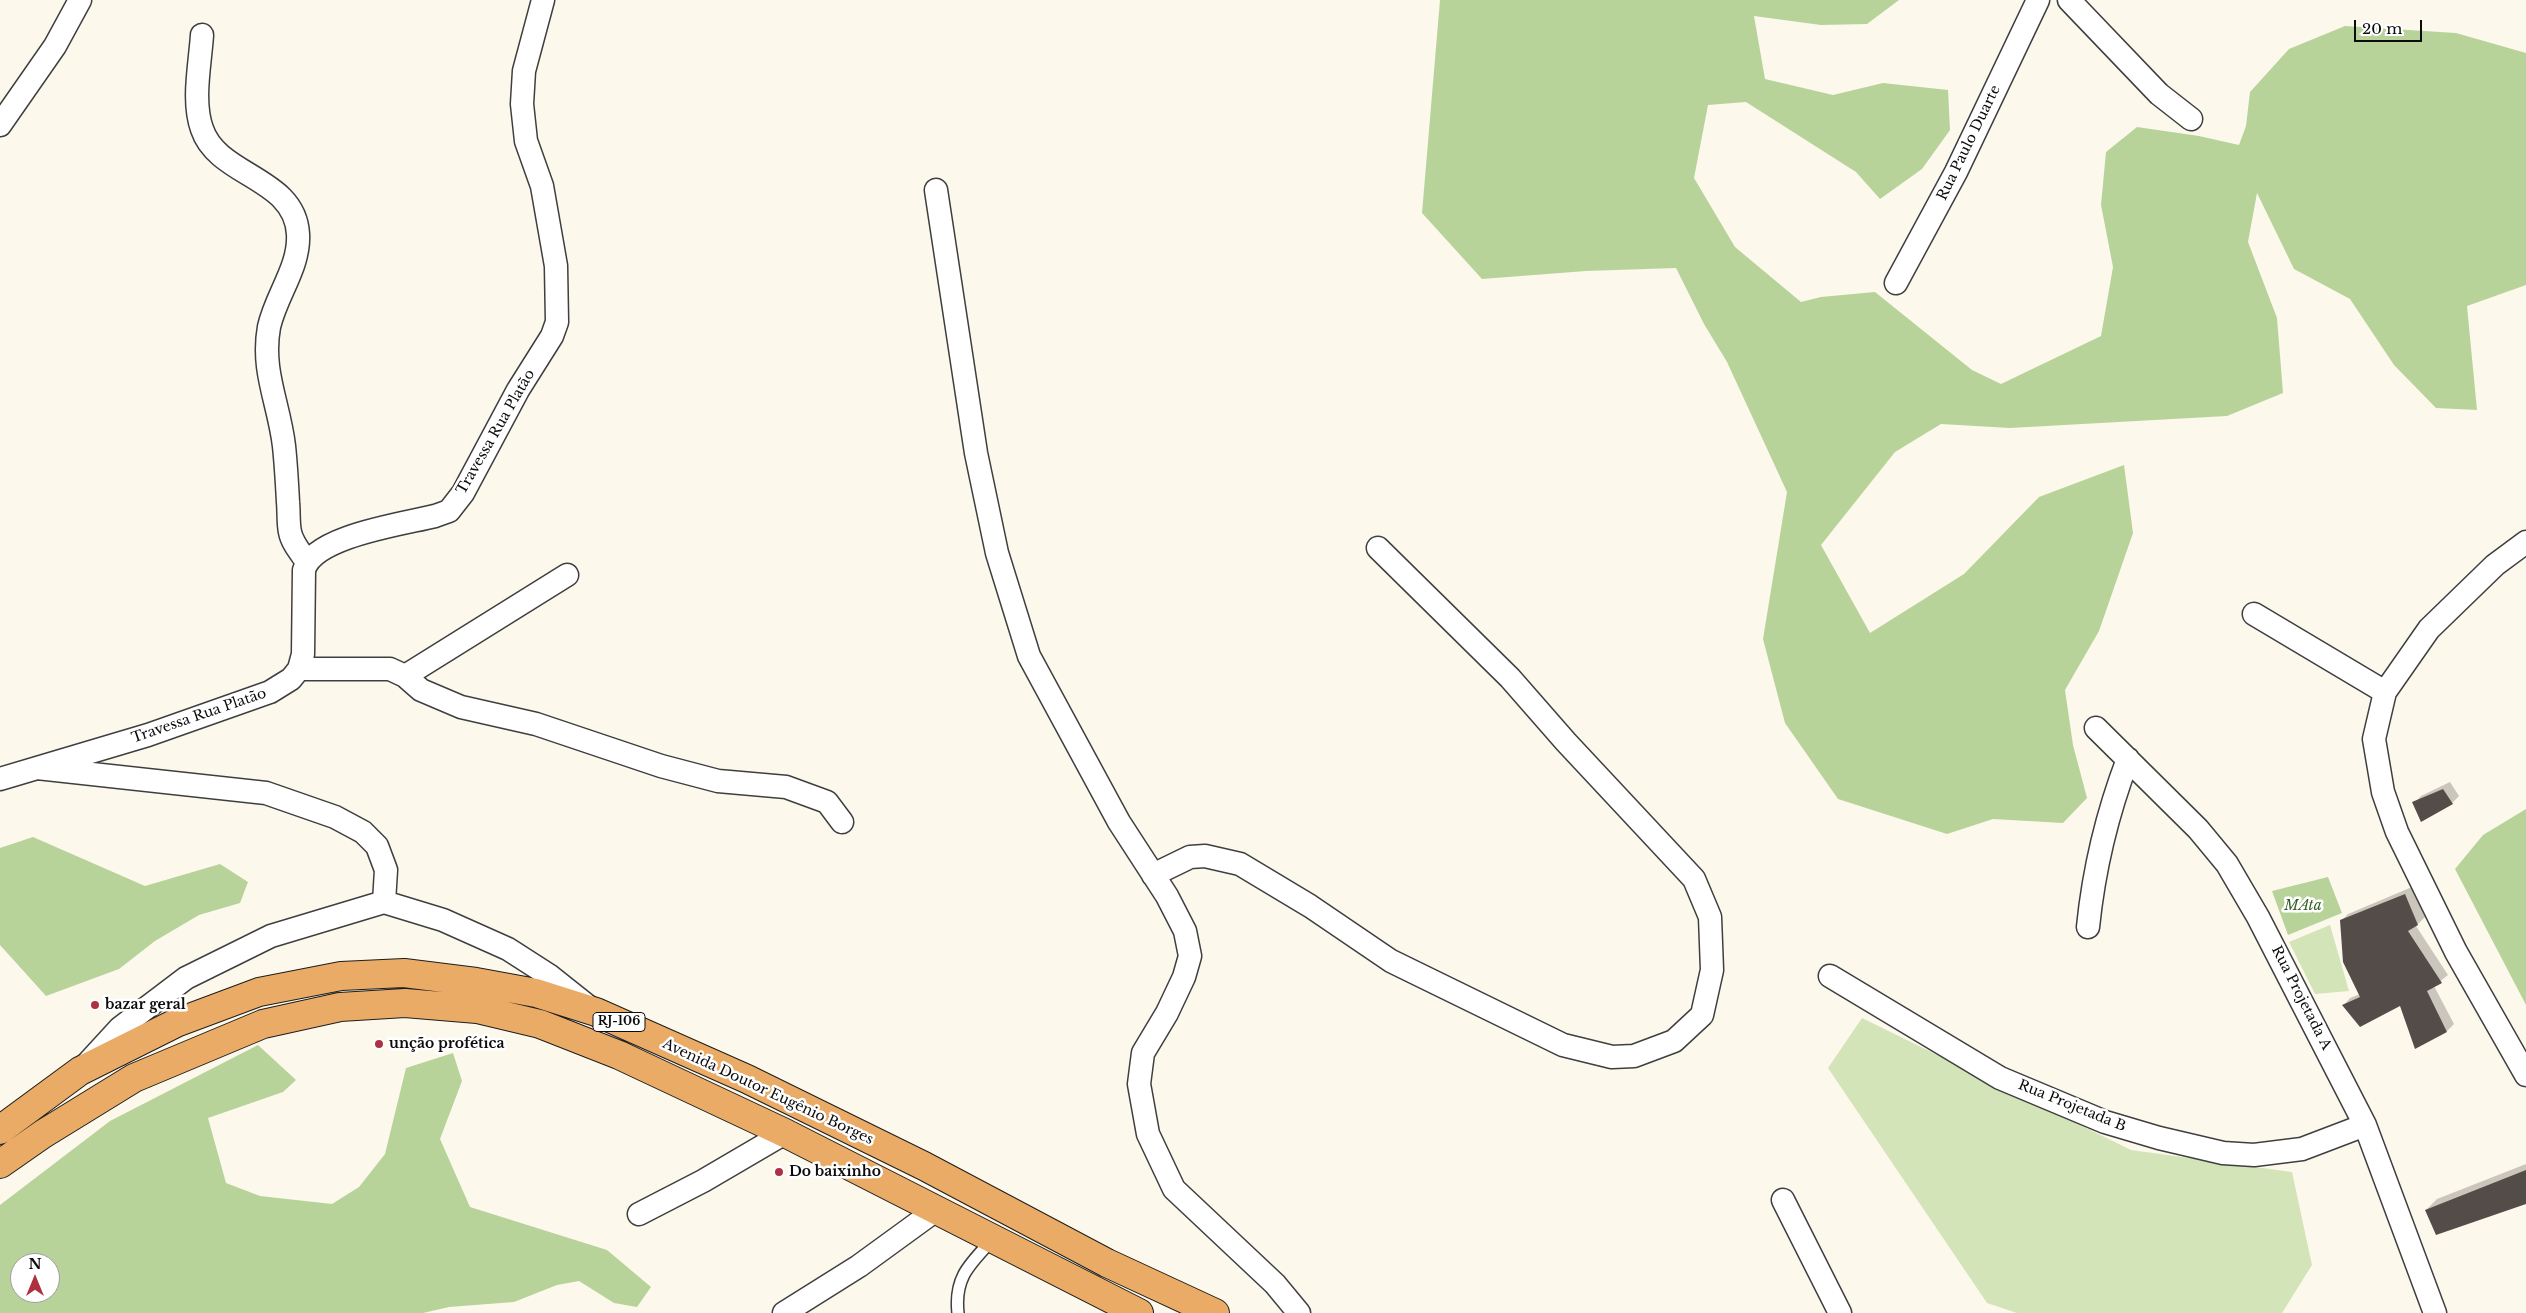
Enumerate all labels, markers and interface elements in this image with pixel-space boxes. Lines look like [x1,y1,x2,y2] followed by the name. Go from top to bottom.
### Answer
[2356,10,2424,42] scale bar
[2362,19,2402,38] text: 20 m
[1934,83,2004,203] street label: Rua Paulo Duarte
[453,367,539,497] street label: Travessa Rua Platão
[129,685,269,747] street label: Travessa Rua Platão
[2284,898,2322,914] park label: MAta
[2267,943,2335,1053] street label: Rua Projetada A
[105,997,186,1013] place label: bazar geral
[89,999,101,1011] marker: bazar geral
[593,1012,645,1032] road number: RJ-106
[389,1036,504,1052] place label: unção profética
[660,1036,876,1148] street label: Avenida Doutor Eugênio Borges
[373,1038,385,1050] marker: unção profética
[2016,1077,2128,1135] street label: Rua Projetada B
[789,1164,881,1180] place label: Do baixinho
[773,1166,785,1178] marker: Do baixinho
[10,1253,60,1303] north arrow
[28,1255,42,1273] text: N

